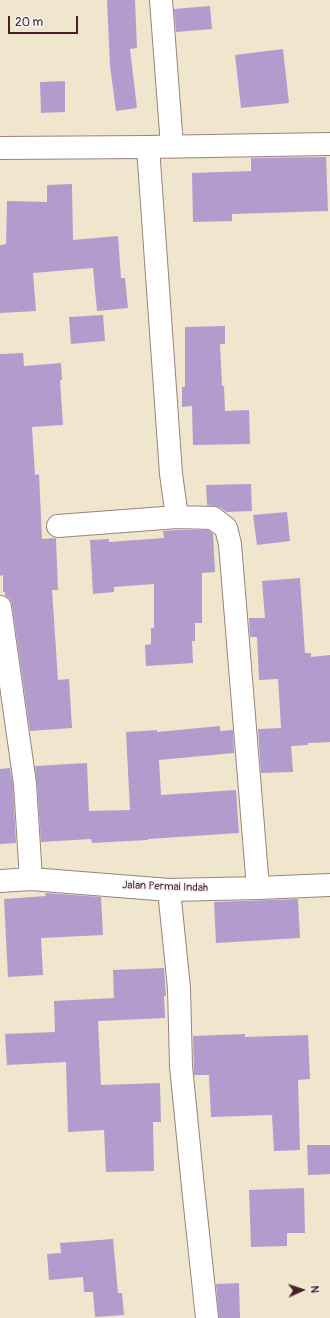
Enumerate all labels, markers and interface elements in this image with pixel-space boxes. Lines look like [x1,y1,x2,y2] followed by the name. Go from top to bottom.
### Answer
[10,8,80,34] scale bar
[15,15,43,30] text: 20 m
[122,879,208,895] street label: Jalan Permai Indah
[282,1270,322,1310] north arrow
[308,1285,321,1293] text: N

